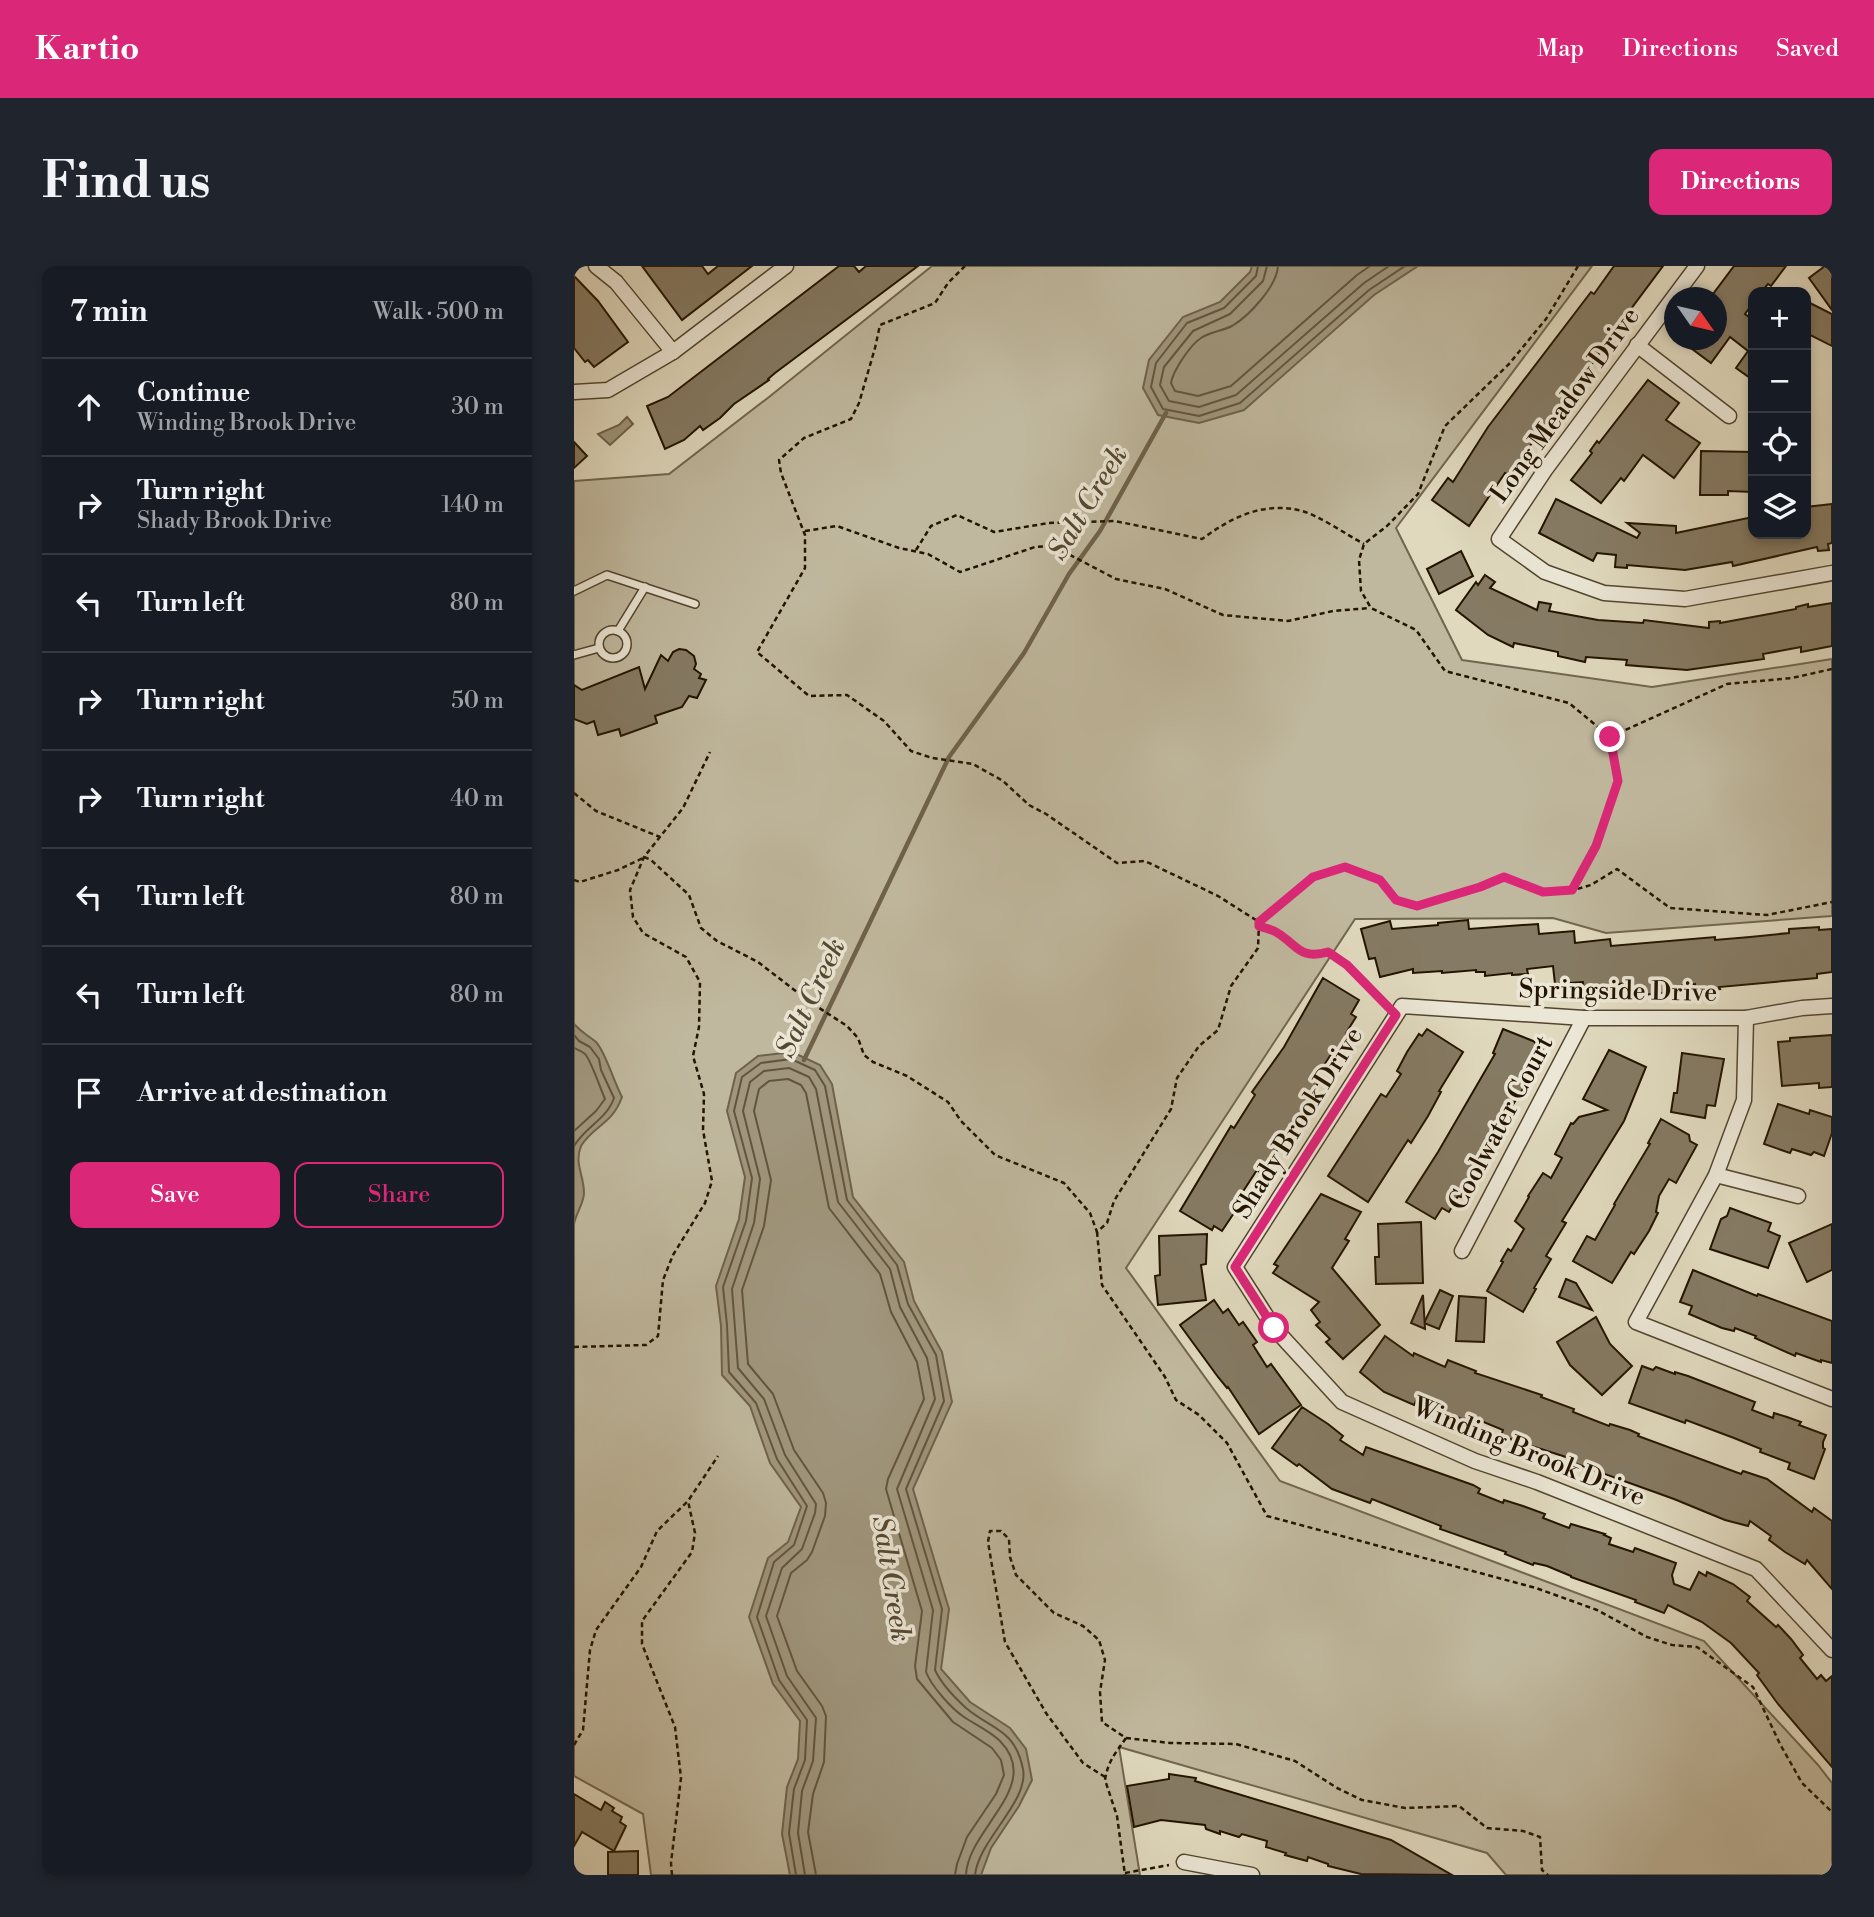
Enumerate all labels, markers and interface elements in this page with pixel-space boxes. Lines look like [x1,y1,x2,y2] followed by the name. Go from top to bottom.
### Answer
[35,29,139,70] text: Kartio
[1537,34,1584,64] text: Map
[1622,34,1738,64] text: Directions
[1776,34,1839,64] text: Saved
[1649,149,1832,215] button: Directions
[42,152,211,213] text: Find us
[1664,287,1727,350] north arrow
[1748,287,1811,539] map controls
[1748,287,1811,350] button: +
[70,293,148,331] text: 7 min
[373,298,504,326] text: Walk · 500 m
[1483,301,1647,509] street label: Long Meadow Drive
[1748,350,1811,413] button: −
[137,377,250,409] text: Continue
[70,388,108,426] icon: ahead
[451,393,504,421] text: 30 m
[137,409,356,437] text: Winding Brook Drive
[1748,413,1811,476] button: locate
[1040,440,1136,566] water label: Salt Creek
[137,475,265,507] text: Turn right
[1748,476,1811,539] button: layers
[70,486,108,524] icon: right
[441,491,504,519] text: 140 m
[137,507,332,535] text: Shady Brook Drive
[70,584,108,622] icon: left
[137,587,245,619] text: Turn left
[450,589,504,617] text: 80 m
[70,682,108,720] icon: right
[137,685,265,717] text: Turn right
[451,687,504,715] text: 50 m
[1594,721,1625,752] route end
[70,780,108,818] icon: right
[137,783,265,815] text: Turn right
[450,785,504,813] text: 40 m
[70,878,108,916] icon: left
[137,881,245,913] text: Turn left
[450,883,504,911] text: 80 m
[768,933,854,1063] water label: Salt Creek
[1518,973,1718,1009] street label: Springside Drive
[70,976,108,1014] icon: left
[137,979,245,1011] text: Turn left
[450,981,504,1009] text: 80 m
[1226,1021,1370,1225] street label: Shady Brook Drive
[1442,1030,1560,1216] street label: Coolwater Court
[70,1074,108,1112] icon: arrive
[137,1077,387,1109] text: Arrive at destination
[70,1162,280,1228] button: Save
[294,1162,504,1228] button: Share
[1258,1312,1289,1343] route start
[1407,1390,1650,1513] street label: Winding Brook Drive
[864,1514,918,1644] water label: Salt Creek

